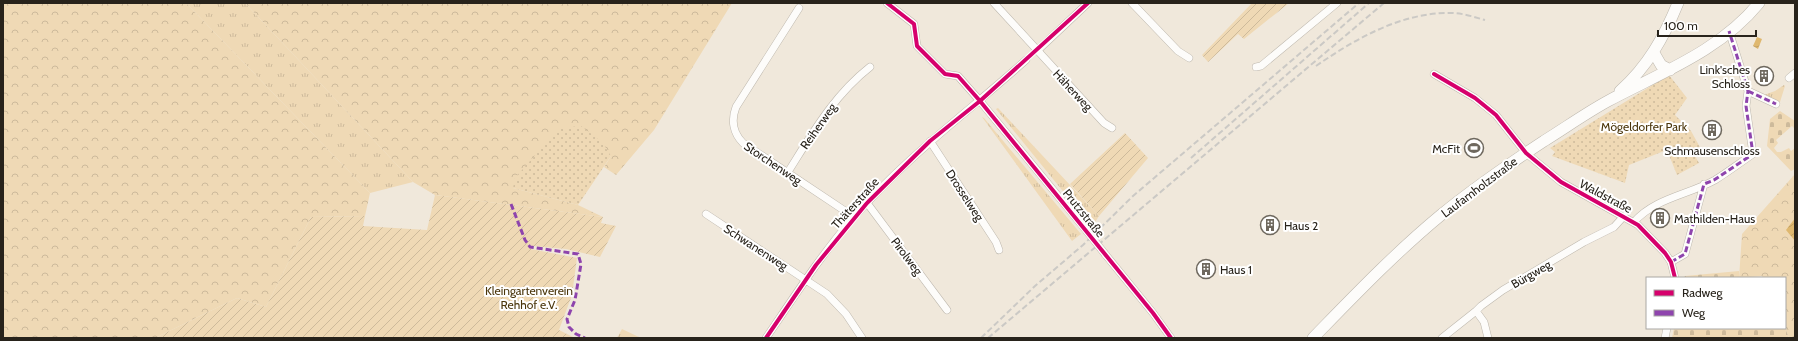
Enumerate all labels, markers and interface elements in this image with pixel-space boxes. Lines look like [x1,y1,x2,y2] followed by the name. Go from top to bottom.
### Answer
[1658,12,1756,38] scale bar
[1664,18,1698,33] text: 100 m
[1699,62,1750,91] place label: Link'sches Schloss
[1753,65,1775,87] building icon: Link'sches Schloss
[1050,66,1097,115] street label: Häherweg
[797,99,840,152] street label: Reiherweg
[1601,119,1688,134] park label: Mögeldorfer Park
[1701,119,1723,141] building icon: Schmausenschloss
[1463,137,1485,159] sports icon: McFit
[741,138,806,188] street label: Storchenweg
[1432,141,1460,156] place label: McFit
[1664,143,1760,158] place label: Schmausenschloss
[1438,154,1520,220] street label: Laufamholzstraße
[943,166,988,224] street label: Drosselweg
[828,174,882,232] street label: Thäterstraße
[1577,176,1635,216] street label: Waldstraße
[1060,186,1108,240] street label: Prutzstraße
[1649,207,1671,229] building icon: Mathilden-Haus
[1674,211,1755,226] place label: Mathilden-Haus
[1259,214,1281,236] building icon: Haus 2
[1284,218,1318,233] place label: Haus 2
[721,221,792,274] street label: Schwanenweg
[888,234,927,279] street label: Pirolweg
[1508,256,1555,291] street label: Bürgweg
[1195,258,1217,280] building icon: Haus 1
[1220,262,1252,277] place label: Haus 1
[1646,277,1786,329] legend
[485,283,573,312] park label: Kleingartenverein Rehhof e.V.
[1682,285,1723,300] text: Radweg
[1682,305,1706,320] text: Weg

